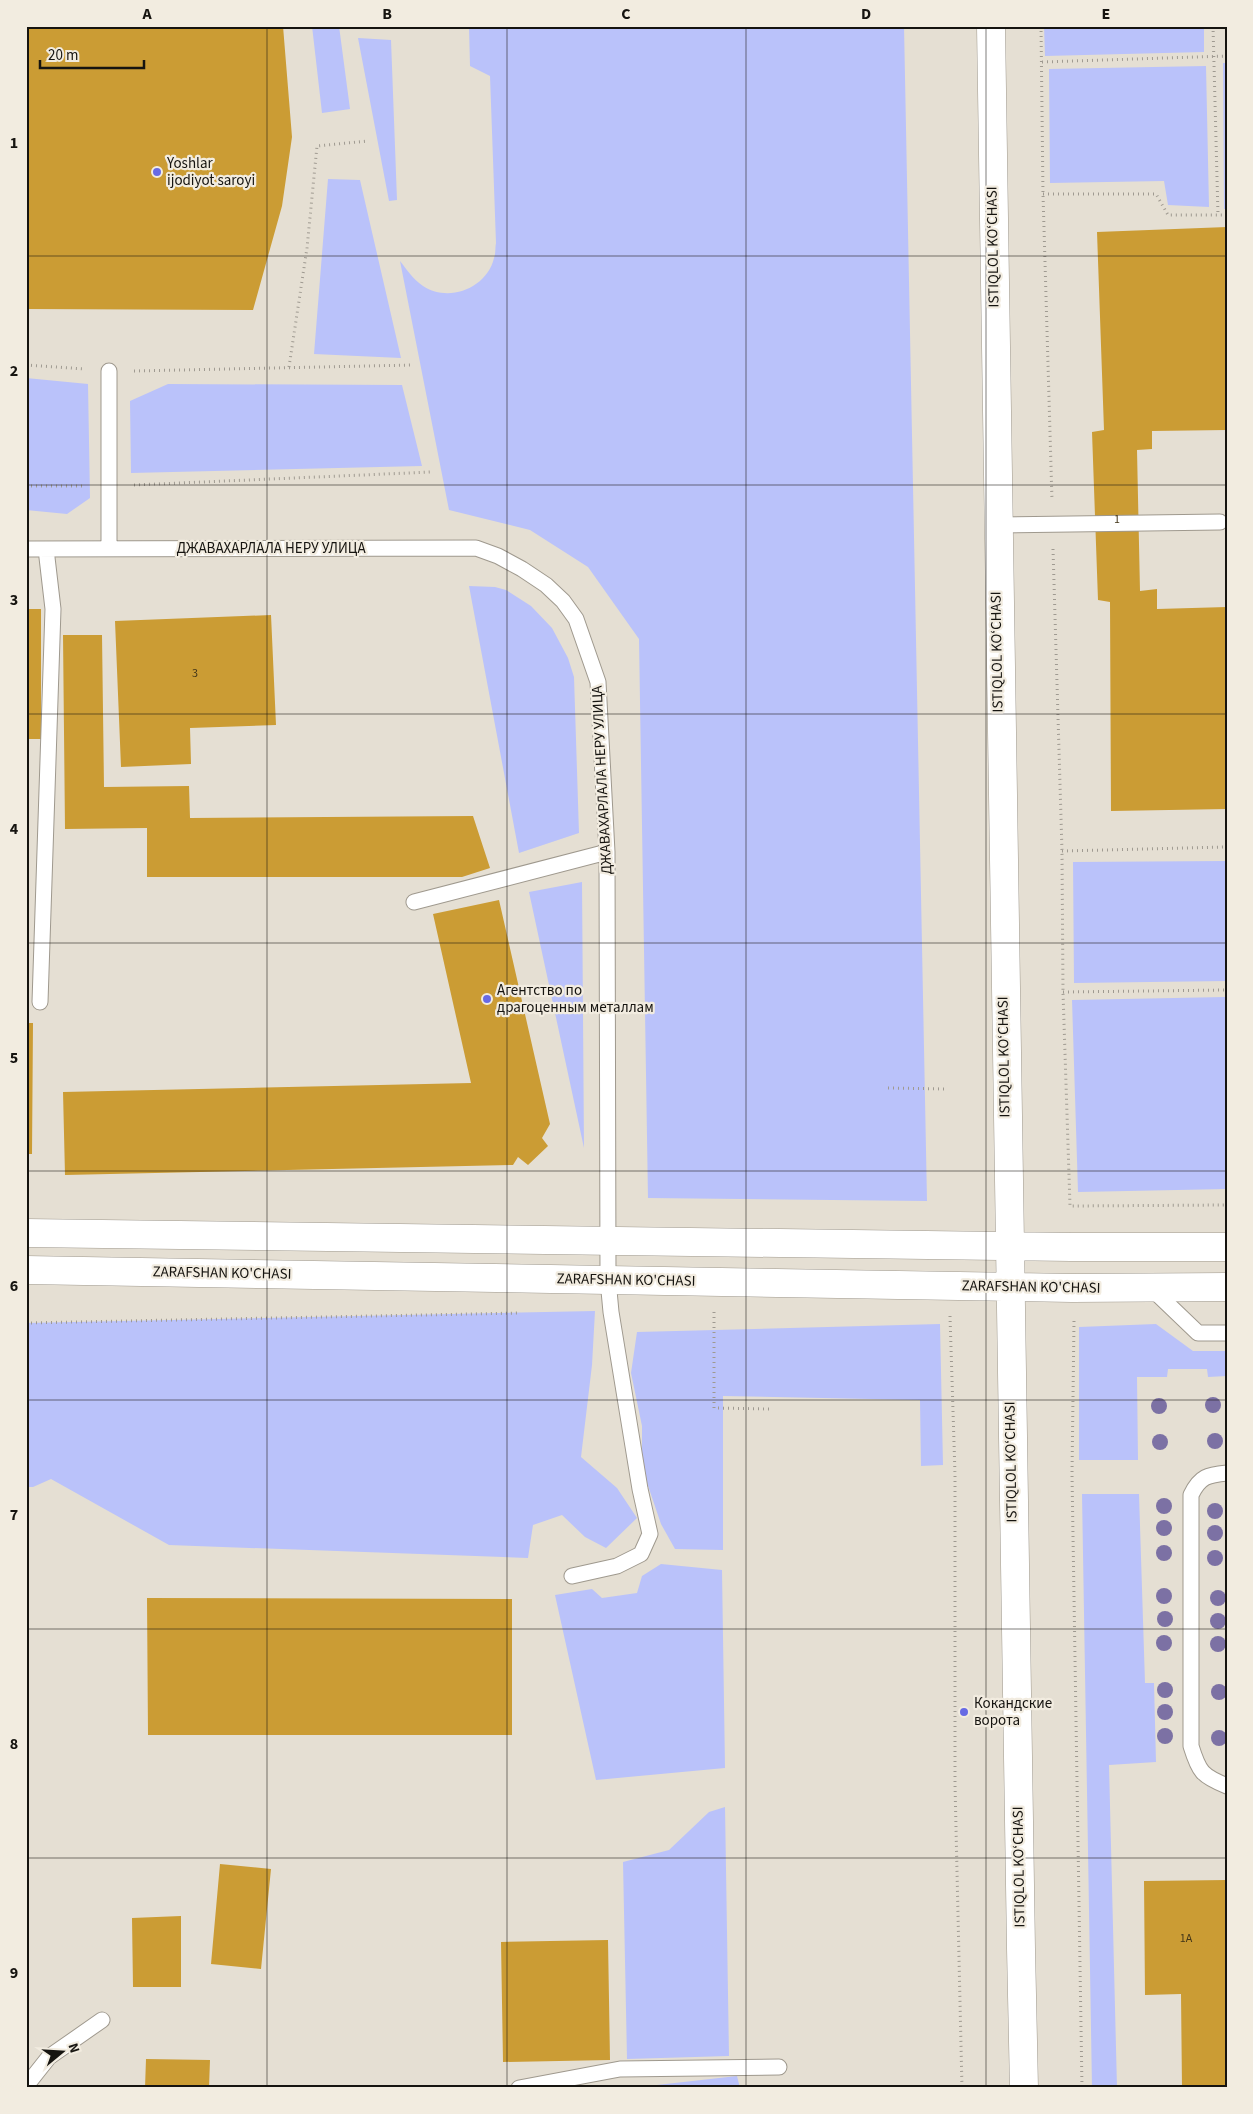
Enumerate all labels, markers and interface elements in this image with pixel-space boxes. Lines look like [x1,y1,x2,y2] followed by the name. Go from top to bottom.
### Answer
[141,3,152,25] text: A
[382,3,392,25] text: B
[621,3,631,25] text: C
[861,3,871,25] text: D
[1102,3,1110,25] text: E
[40,38,144,70] scale bar
[48,45,78,66] text: 20 m
[10,132,18,154] text: 1
[166,153,255,191] place label: Yoshlar ijodiyot saroyi
[151,166,163,178] marker: Yoshlar ijodiyot saroyi
[981,186,1005,308] street label: ISTIQLOL KO‘CHASI
[10,360,18,382] text: 2
[1114,511,1120,528] house number: 1
[176,538,366,559] street label: ДЖАВАХАРЛАЛА НЕРУ УЛИЦА
[10,589,18,611] text: 3
[985,591,1009,713] street label: ISTIQLOL KO‘CHASI
[192,665,198,682] house number: 3
[587,684,617,875] street label: ДЖАВАХАРЛАЛА НЕРУ УЛИЦА
[10,818,19,840] text: 4
[497,980,654,1018] place label: Агентство по драгоценным металлам
[481,993,493,1005] marker: Агентство по драгоценным металлам
[992,996,1016,1118] street label: ISTIQLOL KO‘CHASI
[10,1047,18,1069] text: 5
[152,1261,292,1285] street label: ZARAFSHAN KO'CHASI
[556,1268,696,1292] street label: ZARAFSHAN KO'CHASI
[10,1275,18,1297] text: 6
[961,1275,1101,1299] street label: ZARAFSHAN KO'CHASI
[999,1401,1023,1523] street label: ISTIQLOL KO‘CHASI
[10,1504,18,1526] text: 7
[974,1693,1052,1731] place label: Кокандские ворота
[958,1706,970,1718] marker: Кокандские ворота
[10,1733,18,1755] text: 8
[1007,1806,1031,1928] street label: ISTIQLOL KO‘CHASI
[1180,1930,1193,1947] house number: 1A
[10,1962,18,1984] text: 9
[38,2026,88,2076] north arrow
[62,2041,84,2056] text: N

